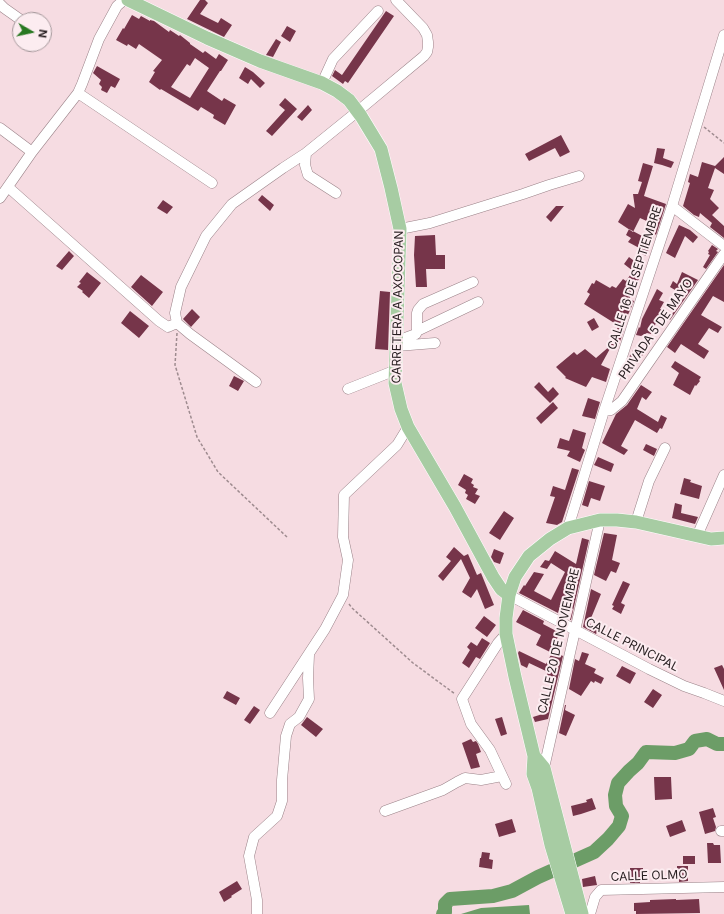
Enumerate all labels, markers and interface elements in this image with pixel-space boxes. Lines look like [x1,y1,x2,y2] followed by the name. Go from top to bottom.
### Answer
[12,12,52,52] north arrow
[35,28,50,39] text: N
[605,204,665,352] street label: CALLE 16 DE SEPTIEMBRE
[389,231,407,383] street label: CARRETERA A AXOCOPAN
[616,276,696,382] street label: PRIVADA 5 DE MAYO
[535,567,583,715] street label: CALLE 20 DE NOVIEMBRE
[583,615,681,675] street label: CALLE PRINCIPAL
[610,867,688,885] street label: CALLE OLMO

